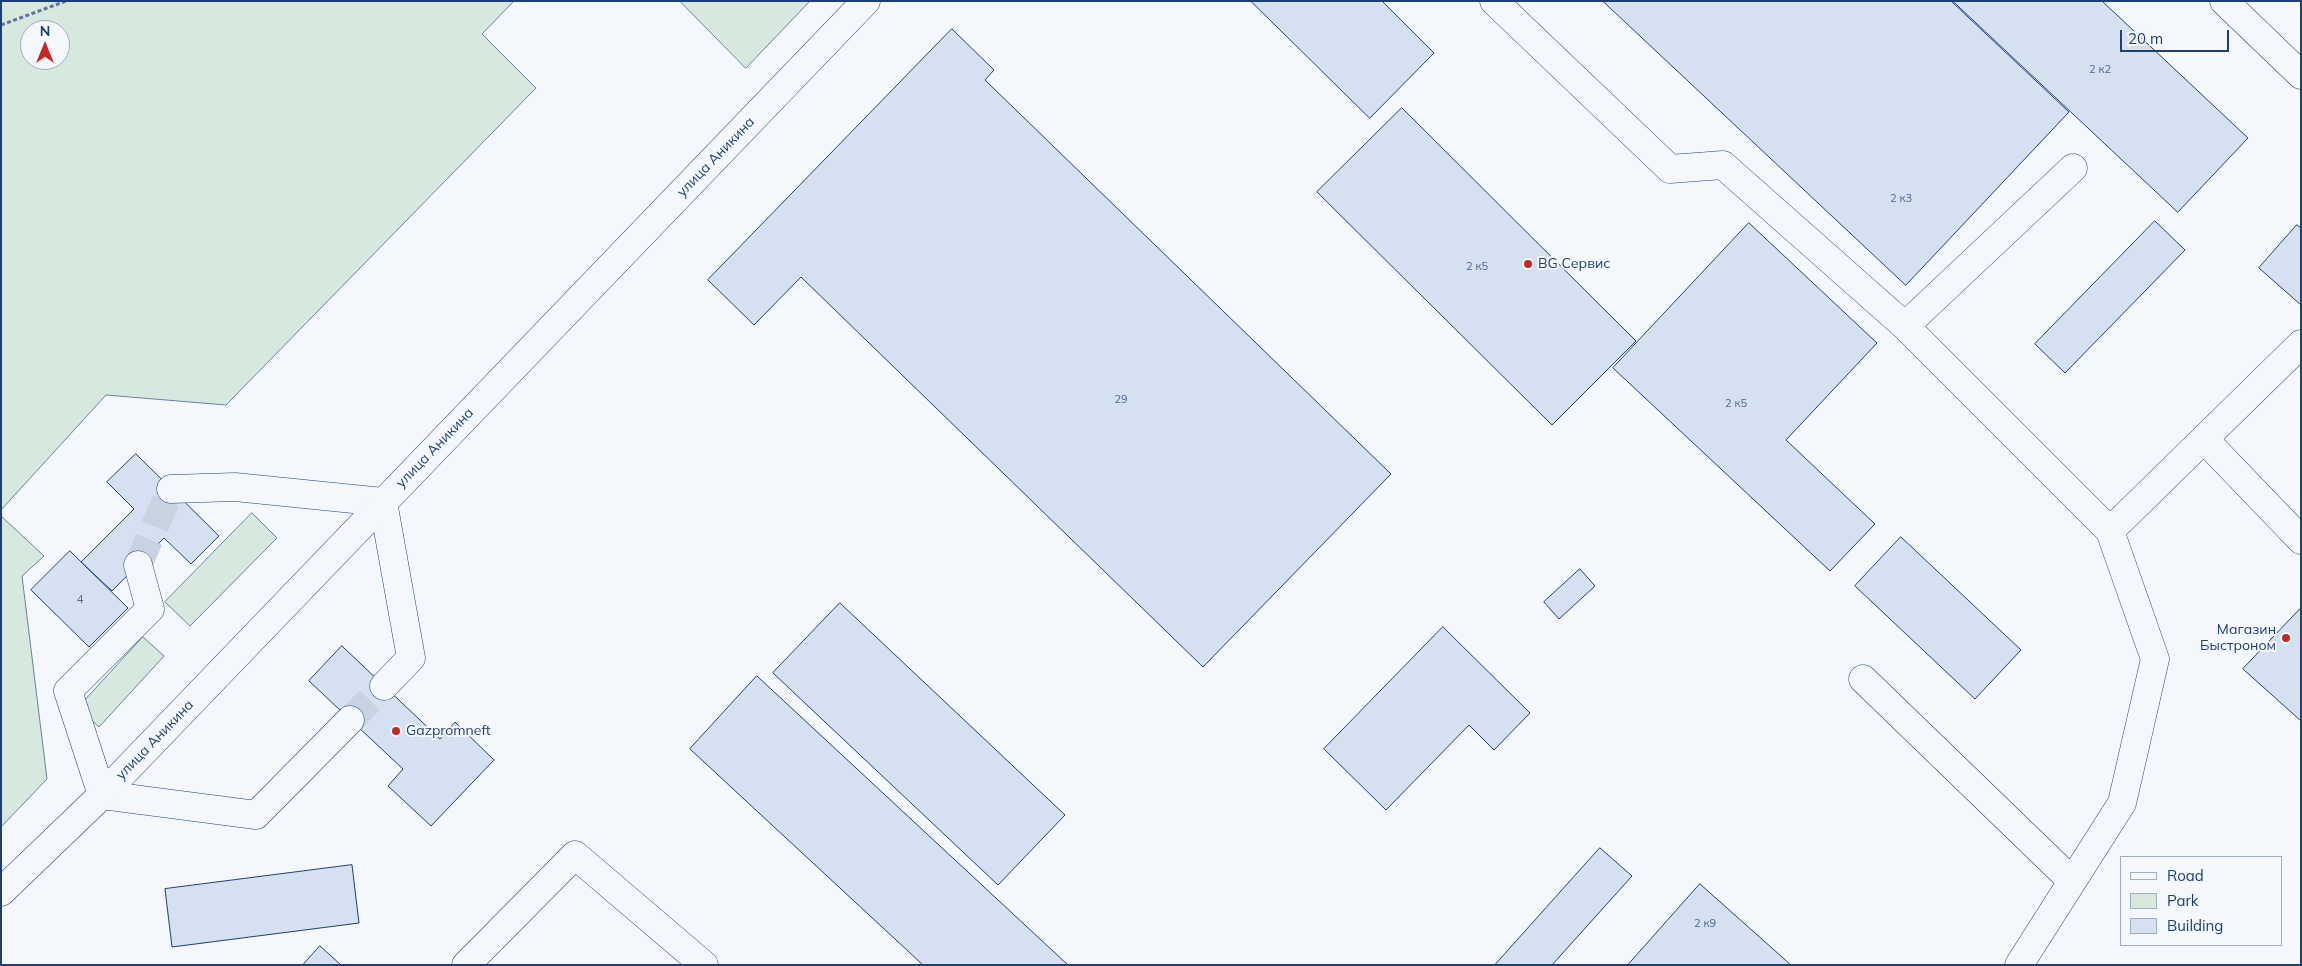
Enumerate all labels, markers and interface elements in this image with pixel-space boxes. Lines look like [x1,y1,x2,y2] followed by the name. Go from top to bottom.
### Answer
[20,20,70,70] north arrow
[2122,20,2231,52] scale bar
[40,22,50,40] text: N
[2128,29,2163,48] text: 20 m
[2089,63,2111,77] house number: 2 к2
[674,114,758,200] street label: улица Аникина
[1890,192,1912,206] house number: 2 к3
[1538,256,1610,272] place label: BG Сервис
[1522,258,1534,270] marker: BG Сервис
[1466,260,1488,274] house number: 2 к5
[1114,393,1128,407] house number: 29
[1725,397,1747,411] house number: 2 к5
[393,405,477,491] street label: улица Аникина
[77,593,83,607] house number: 4
[2200,622,2276,654] place label: Магазин Быстроном
[2280,632,2292,644] marker: Магазин Быстроном
[113,697,197,783] street label: улица Аникина
[406,723,491,739] place label: Gazpromneft
[390,725,402,737] marker: Gazpromneft
[2120,856,2282,946] legend
[2167,866,2204,885] text: Road
[2167,891,2199,910] text: Park
[2167,916,2223,935] text: Building
[1694,917,1716,931] house number: 2 к9

